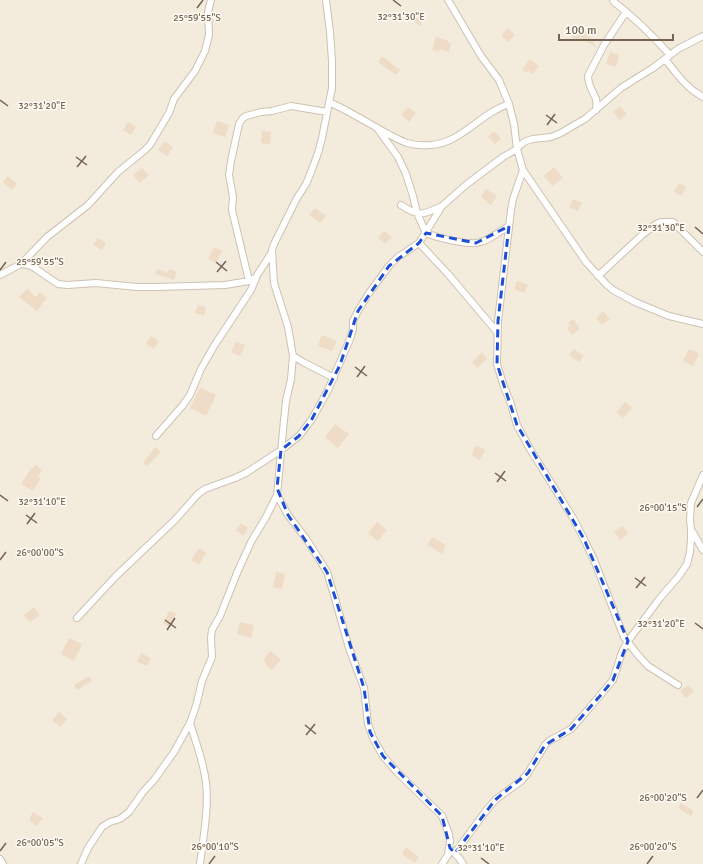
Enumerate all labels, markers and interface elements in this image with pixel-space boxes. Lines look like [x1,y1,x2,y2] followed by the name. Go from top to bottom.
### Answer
[377,11,425,23] text: 32°31'30"E
[173,12,221,24] text: 25°59'55"S
[559,16,673,42] scale bar
[565,23,597,38] text: 100 m
[18,100,66,112] text: 32°31'20"E
[637,222,685,234] text: 32°31'30"E
[16,256,64,268] text: 25°59'55"S
[18,496,66,508] text: 32°31'10"E
[639,502,687,514] text: 26°00'15"S
[16,547,64,559] text: 26°00'00"S
[637,618,685,630] text: 32°31'20"E
[639,792,687,804] text: 26°00'20"S
[16,837,64,849] text: 26°00'05"S
[191,841,239,853] text: 26°00'10"S
[629,841,677,853] text: 26°00'20"S
[457,842,505,854] text: 32°31'10"E

